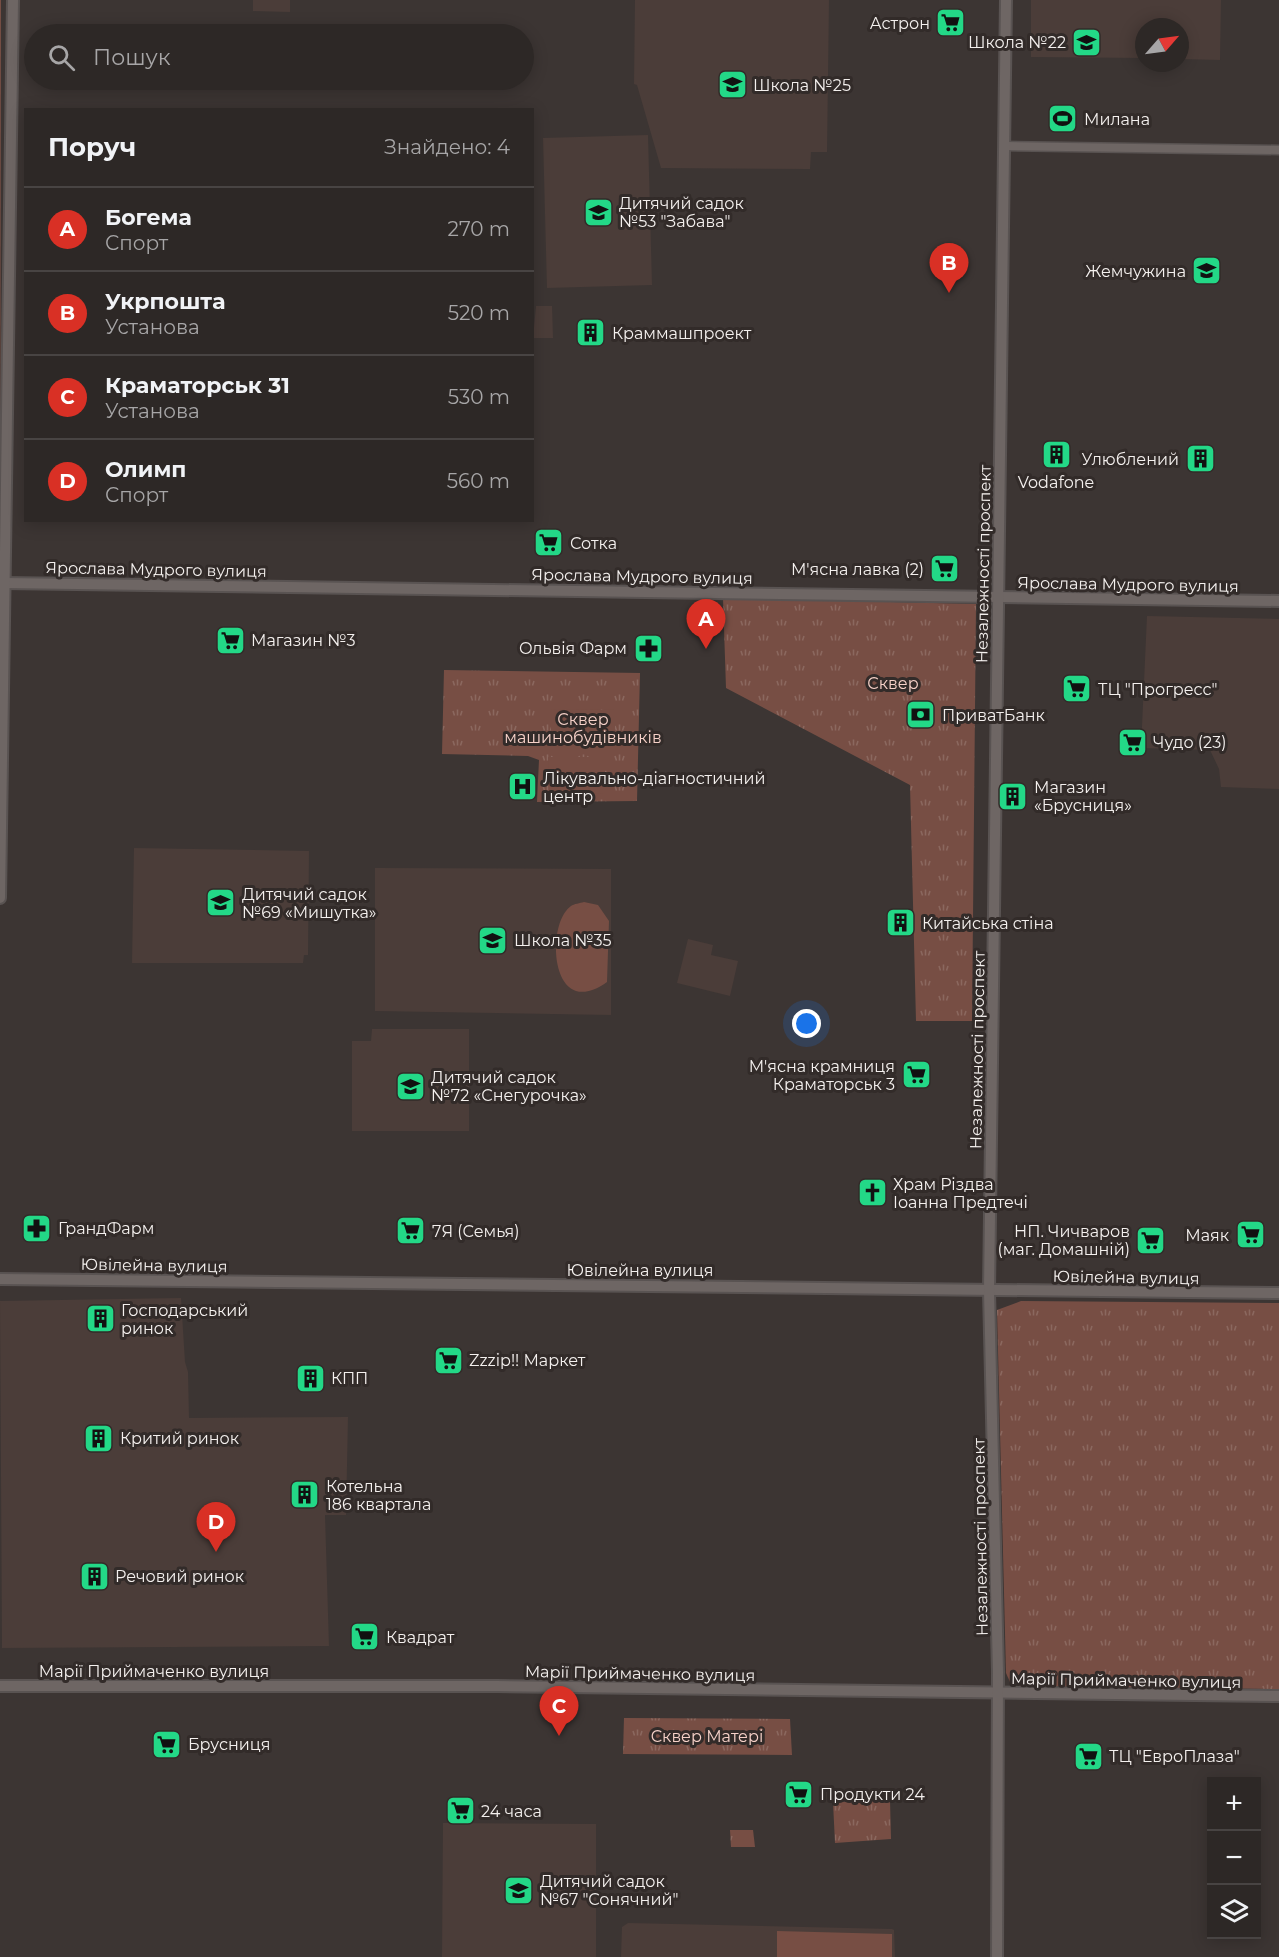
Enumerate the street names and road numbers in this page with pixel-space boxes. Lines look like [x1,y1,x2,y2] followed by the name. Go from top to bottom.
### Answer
[972,464,995,663] street label: Незалежності проспект
[45,558,267,581] street label: Ярослава Мудрого вулиця
[531,565,753,588] street label: Ярослава Мудрого вулиця
[1017,573,1239,596] street label: Ярослава Мудрого вулиця
[966,950,989,1149] street label: Незалежності проспект
[80,1255,228,1276] street label: Ювілейна вулиця
[567,1261,713,1280] street label: Ювілейна вулиця
[1052,1267,1200,1288] street label: Ювілейна вулиця
[969,1437,992,1636] street label: Незалежності проспект
[39,1662,269,1681] street label: Марії Приймаченко вулиця
[525,1662,755,1685] street label: Марії Приймаченко вулиця
[1011,1669,1241,1692] street label: Марії Приймаченко вулиця

